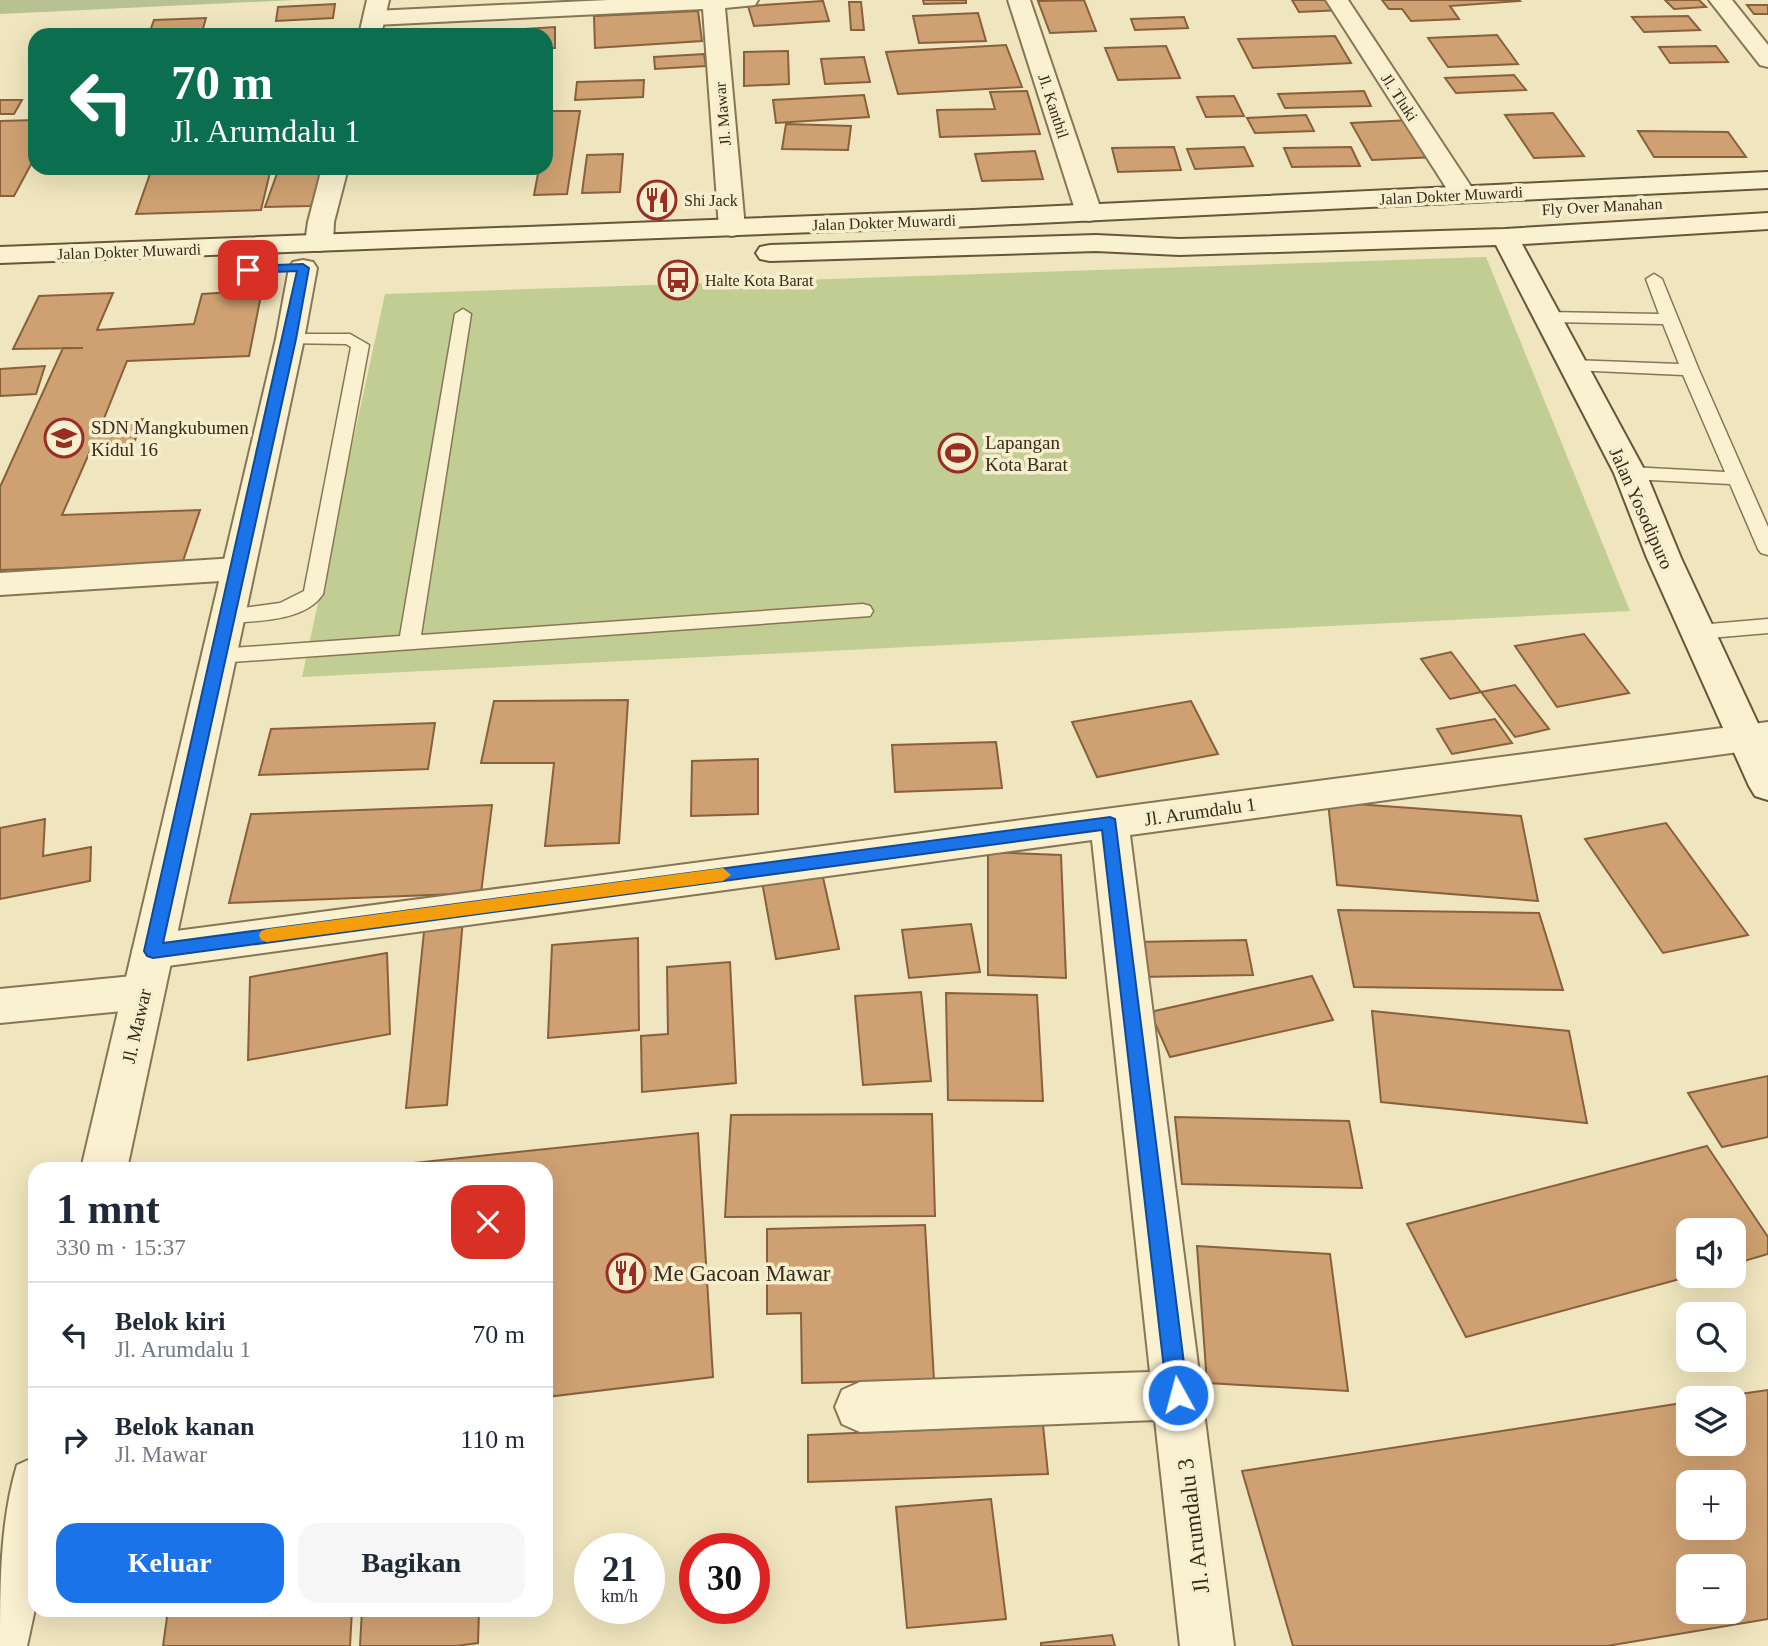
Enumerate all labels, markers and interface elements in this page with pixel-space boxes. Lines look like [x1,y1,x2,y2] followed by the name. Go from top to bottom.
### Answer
[171,55,273,110] text: 70 m
[56,56,147,147] icon: left
[1378,70,1421,125] street label: Jl. Tluki
[1035,72,1072,141] street label: Jl. Kanthil
[711,81,734,147] street label: Jl. Mawar
[171,113,360,149] text: Jl. Arumdalu 1
[636,179,678,221] restaurant icon: Shi Jack
[1379,183,1524,208] street label: Jalan Dokter Muwardi
[684,192,738,209] place label: Shi Jack
[1541,195,1663,219] street label: Fly Over Manahan
[812,211,957,234] street label: Jalan Dokter Muwardi
[57,240,202,263] street label: Jalan Dokter Muwardi
[218,240,278,300] pin
[229,251,267,289] icon: arrive
[657,259,699,301] bus stop icon: Halte Kota Barat
[705,272,814,289] place label: Halte Kota Barat
[43,417,85,459] school or university icon: SDN Mangkubumen Kidul 16
[91,417,249,460] place label: SDN Mangkubumen Kidul 16
[937,432,979,474] sports icon: Lapangan Kota Barat
[985,432,1069,475] place label: Lapangan Kota Barat
[1605,444,1678,572] street label: Jalan Yosodipuro
[1143,793,1257,830] street label: Jl. Arumdalu 1
[118,986,155,1065] street label: Jl. Mawar
[451,1185,525,1259] button: close
[56,1186,160,1232] text: 1 mnt
[1676,1218,1746,1624] map controls
[1676,1218,1746,1288] button: sound
[56,1235,186,1260] text: 330 m · 15:37
[605,1252,647,1294] restaurant icon: Me Gacoan Mawar
[653,1261,831,1286] place label: Me Gacoan Mawar
[1676,1302,1746,1372] button: search
[115,1307,226,1336] text: Belok kiri
[56,1316,94,1354] icon: left
[472,1320,525,1349] text: 70 m
[115,1337,251,1362] text: Jl. Arumdalu 1
[1141,1358,1215,1432] position arrow
[1676,1386,1746,1456] button: layers
[115,1412,254,1441] text: Belok kanan
[56,1421,94,1459] icon: right
[460,1425,525,1454] text: 110 m
[115,1442,207,1467] text: Jl. Mawar
[1173,1457,1214,1595] street label: Jl. Arumdalu 3
[1676,1470,1746,1540] button: +
[56,1523,284,1603] button: Keluar
[298,1523,525,1603] button: Bagikan
[679,1533,770,1624] speed limit sign: 30
[602,1550,637,1589] text: 21
[1676,1554,1746,1624] button: −
[601,1586,638,1606] text: km/h

